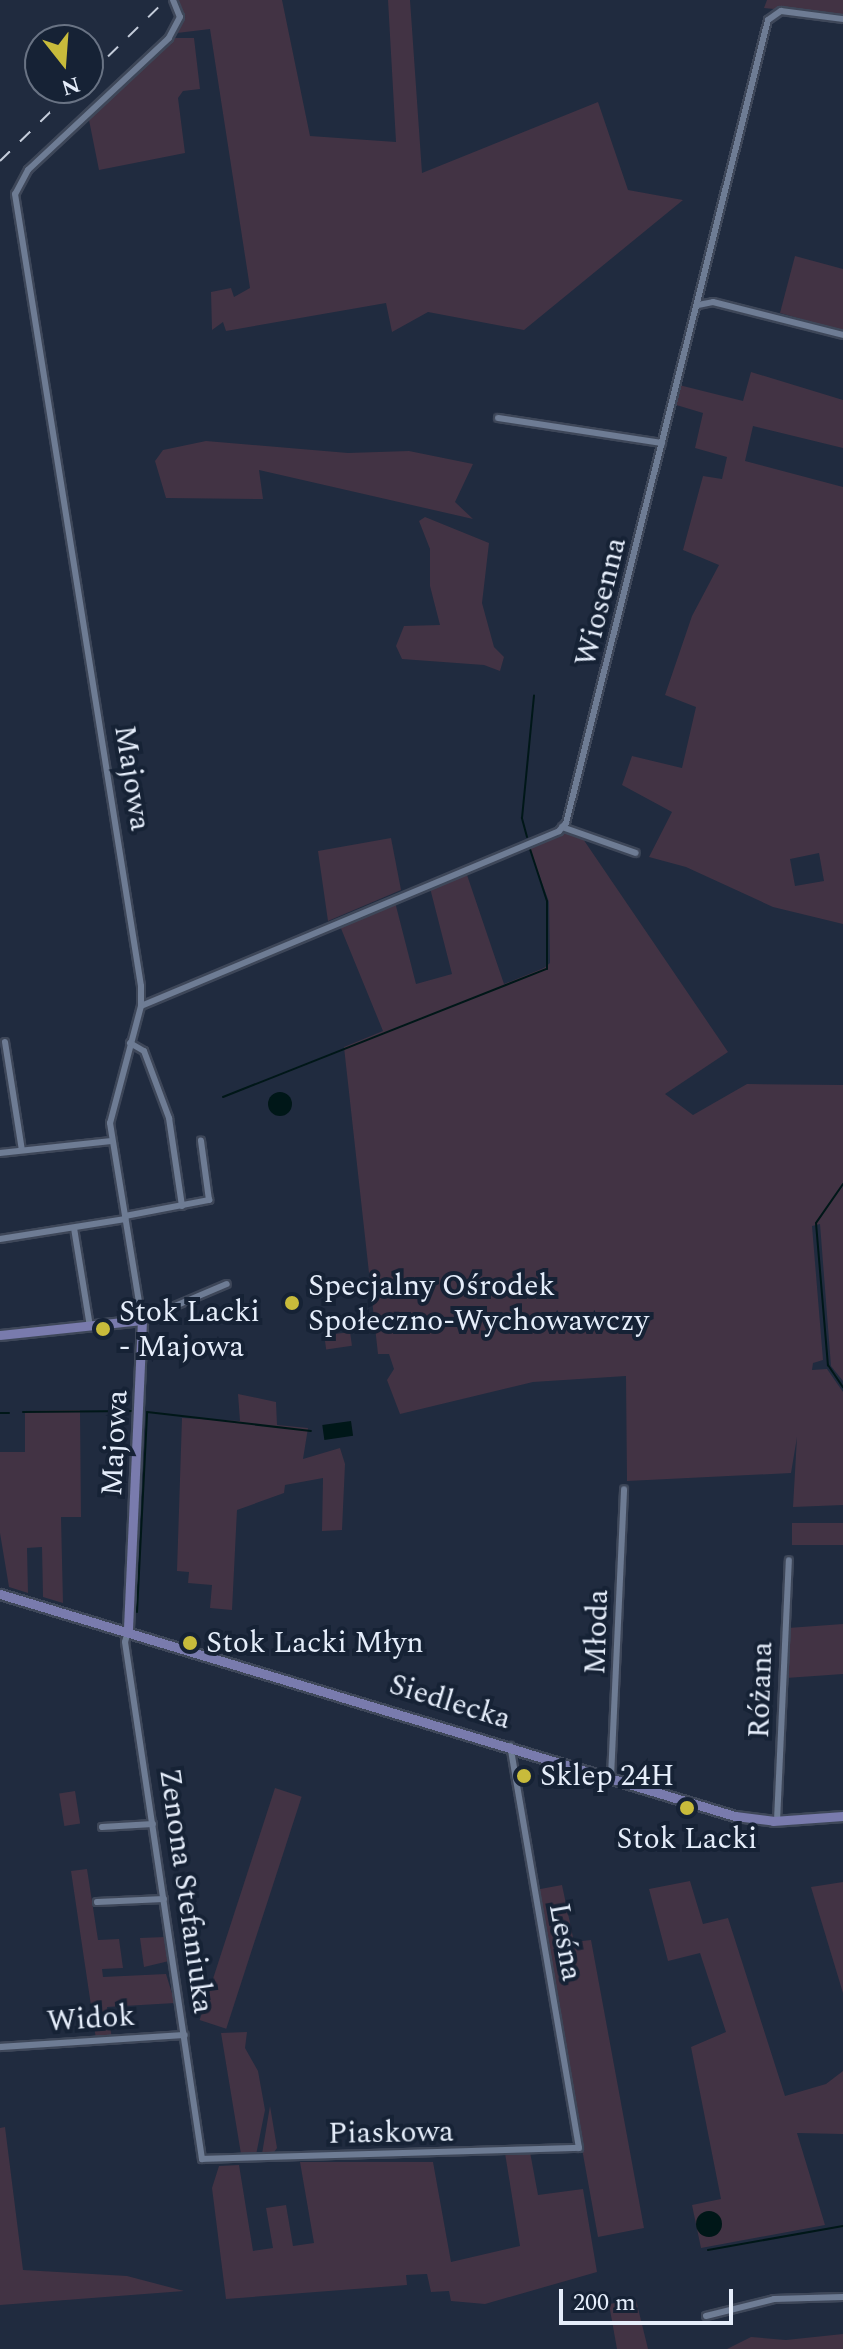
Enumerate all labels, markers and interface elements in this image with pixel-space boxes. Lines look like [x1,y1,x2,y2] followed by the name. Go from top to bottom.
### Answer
[24,24,104,104] north arrow
[57,67,84,104] text: N
[568,534,634,670] street label: Wiosenna
[106,723,158,833] street label: Majowa
[308,1268,649,1338] place label: Specjalny Ośrodek Społeczno-Wychowawczy
[119,1294,260,1364] place label: Stok Lacki - Majowa
[283,1294,301,1312] marker: Specjalny Ośrodek Społeczno-Wychowawczy
[94,1320,112,1338] marker: Stok Lacki - Majowa
[94,1389,136,1497] street label: Majowa
[578,1589,616,1675] street label: Młoda
[206,1625,424,1661] place label: Stok Lacki Młyn
[181,1634,199,1652] marker: Stok Lacki Młyn
[741,1641,781,1739] street label: Różana
[385,1666,515,1738] street label: Siedlecka
[540,1758,675,1794] place label: Sklep 24H
[151,1766,221,2016] street label: Zenona Stefaniuka
[515,1767,533,1785] marker: Sklep 24H
[678,1799,696,1817] marker: Stok Lacki
[617,1821,757,1857] place label: Stok Lacki
[540,1900,590,1984] street label: Leśna
[46,1998,136,2040] street label: Widok
[328,2114,454,2152] street label: Piaskowa
[563,2273,737,2323] scale bar
[573,2285,636,2321] text: 200 m

